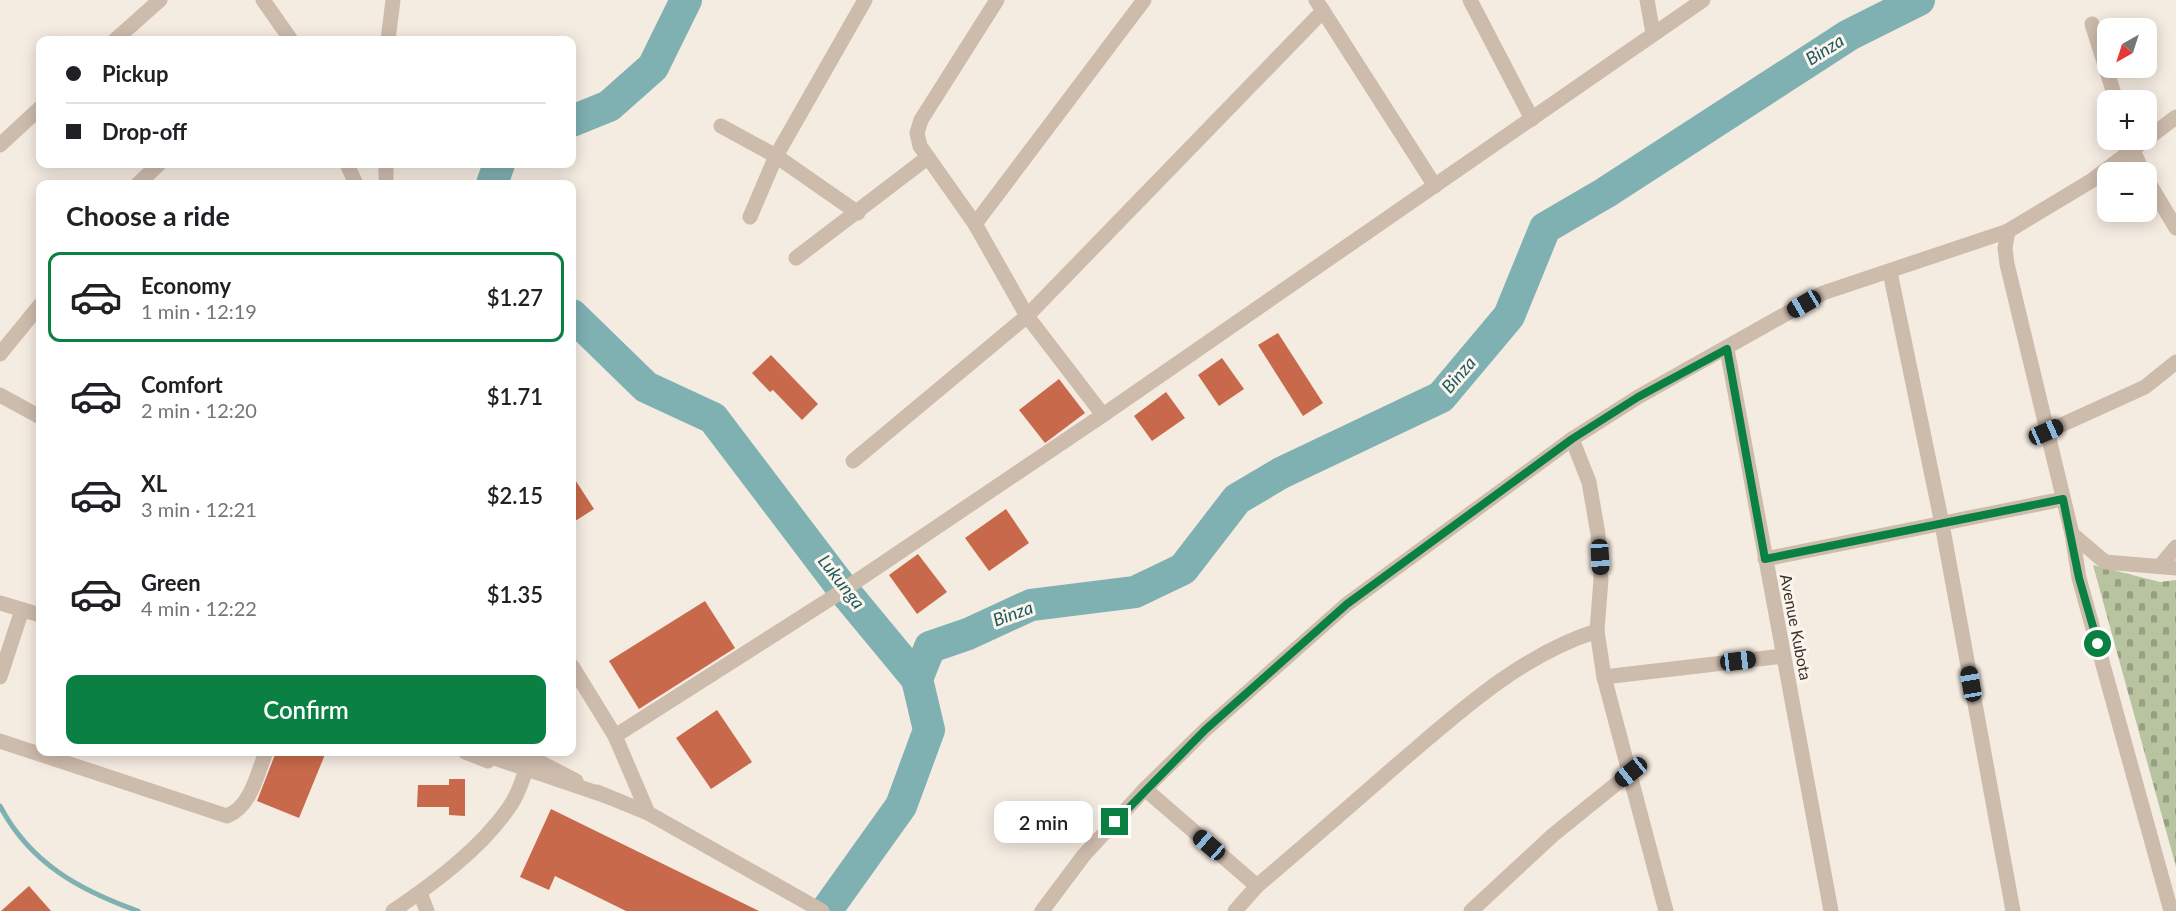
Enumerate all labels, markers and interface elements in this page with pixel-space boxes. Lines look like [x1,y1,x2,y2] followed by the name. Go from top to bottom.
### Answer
[2097,18,2157,78] north arrow
[2097,18,2157,222] map controls
[1801,29,1848,69] water label: Binza
[102,60,168,87] text: Pickup
[2097,90,2157,150] button: +
[102,118,187,145] text: Drop-off
[2097,162,2157,222] button: −
[66,199,230,232] text: Choose a ride
[69,270,123,324] icon: car
[141,272,231,299] text: Economy
[487,284,543,311] text: $1.27
[1784,287,1824,321] car
[141,299,257,323] text: 1 min · 12:19
[1436,352,1480,397] water label: Binza
[69,369,123,423] icon: car
[141,371,223,398] text: Comfort
[487,383,543,410] text: $1.71
[141,398,257,422] text: 2 min · 12:20
[2026,416,2066,448] car
[69,468,123,522] icon: car
[141,470,167,497] text: XL
[487,482,543,509] text: $2.15
[141,497,257,521] text: 3 min · 12:21
[1590,539,1610,575] car
[814,550,870,613] water label: Lukunga
[69,567,123,621] icon: car
[141,569,201,596] text: Green
[1777,572,1816,682] street label: Avenue Kubota
[487,581,543,608] text: $1.35
[141,596,257,620] text: 4 min · 12:22
[990,596,1036,630] water label: Binza
[2084,630,2111,657] route start
[1719,650,1757,672] car
[1959,665,1983,703] car
[66,675,546,744] button: Confirm
[1611,754,1651,790] car
[995,801,1094,843] callout: 2 min
[1101,808,1128,835] route end
[1019,810,1068,834] text: 2 min
[1190,826,1228,864] car

